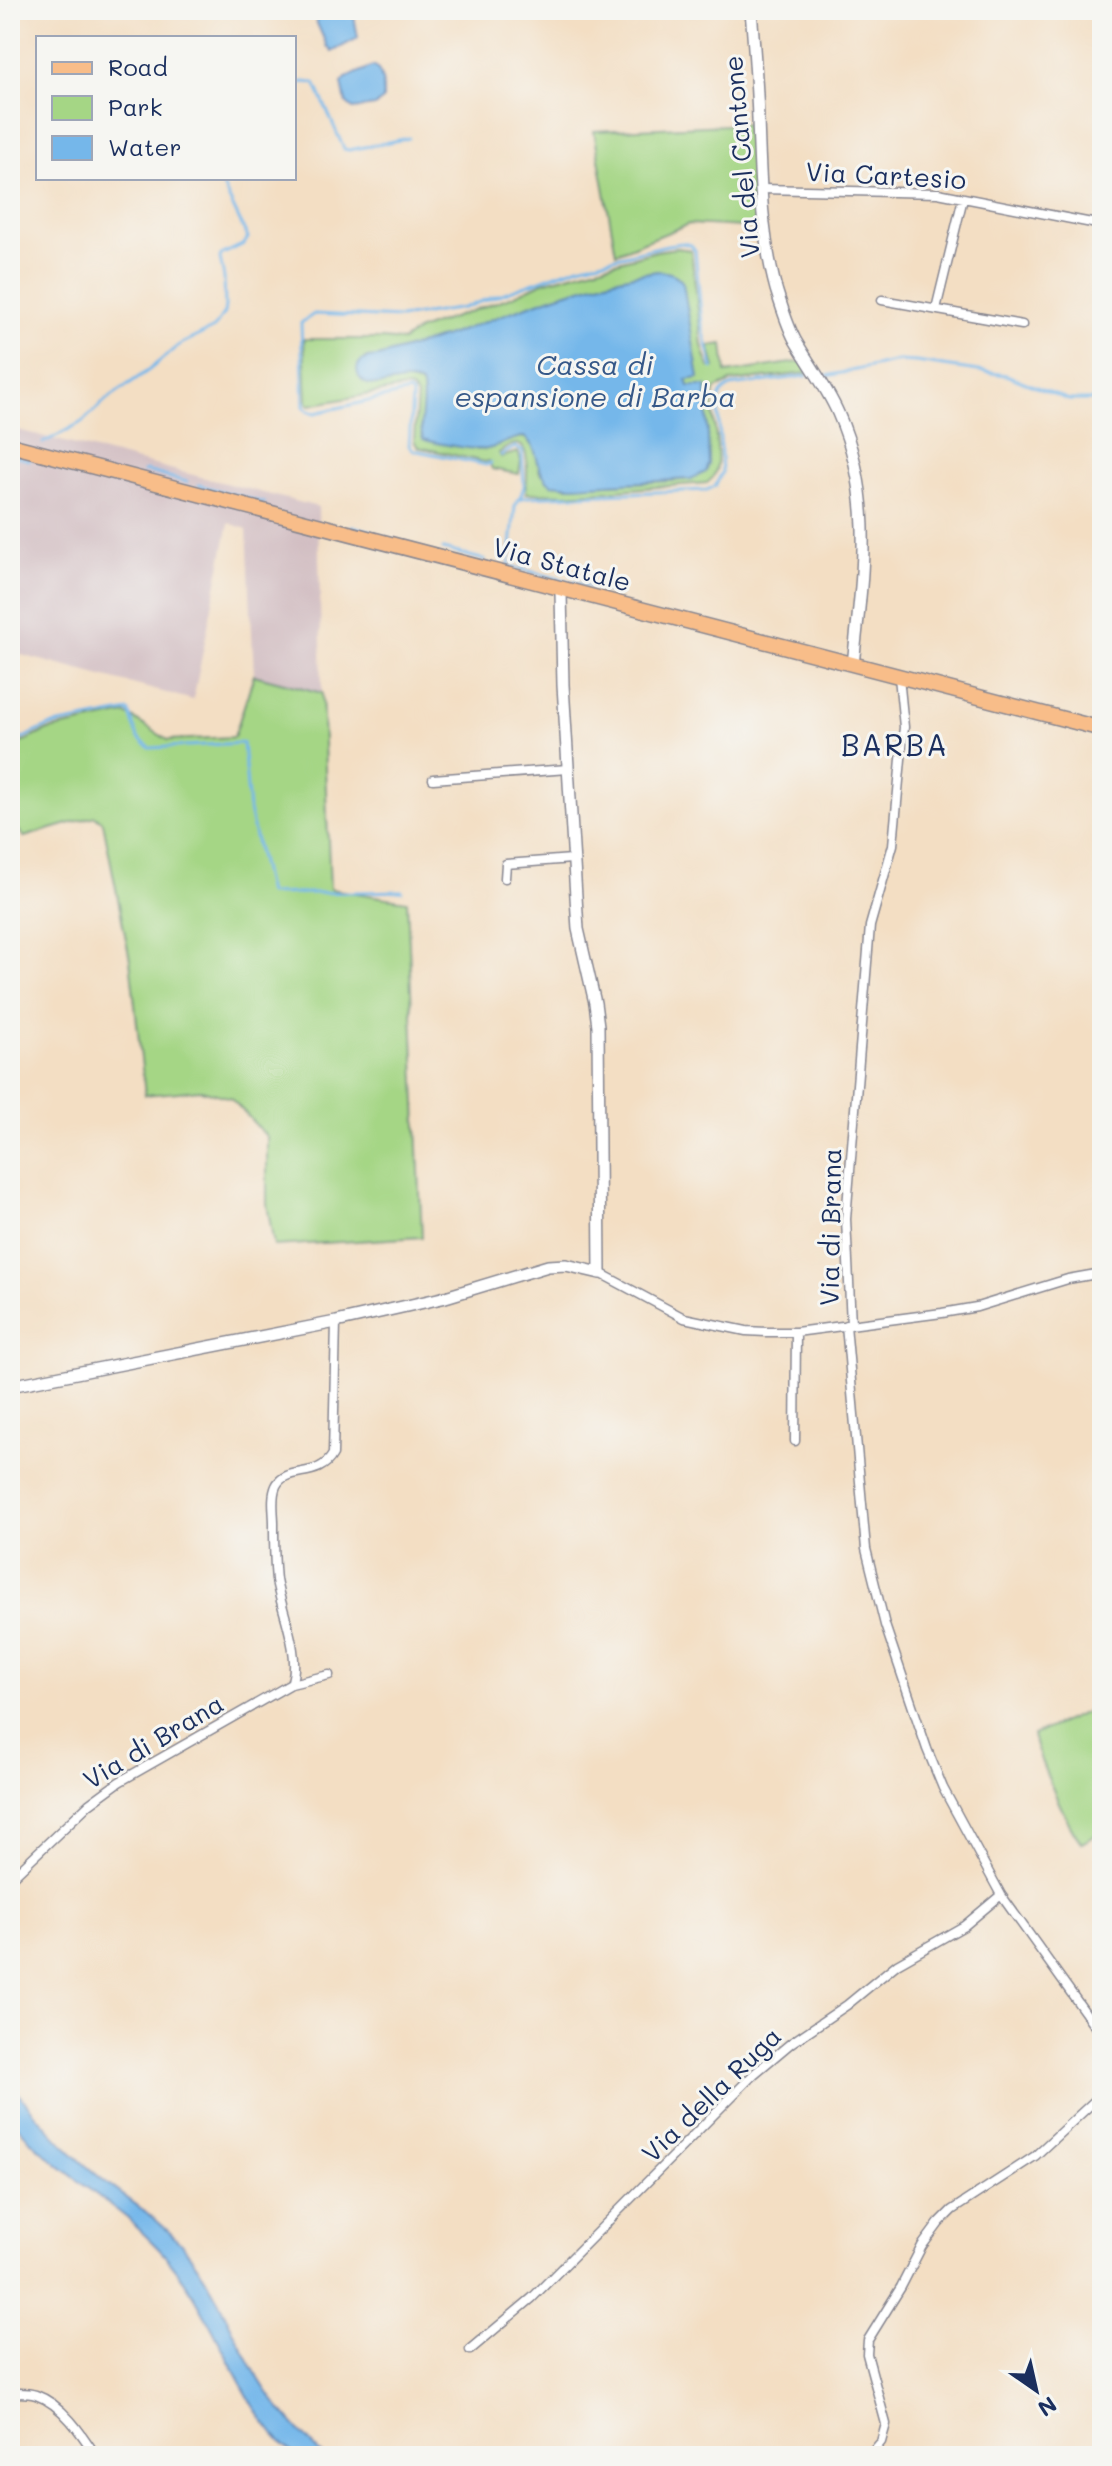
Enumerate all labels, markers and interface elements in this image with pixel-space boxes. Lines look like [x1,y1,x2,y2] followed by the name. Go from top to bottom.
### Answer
[36,36,296,180] legend
[108,51,168,82] text: Road
[715,54,767,260] street label: Via del Cantone
[108,91,162,122] text: Park
[108,131,182,162] text: Water
[805,154,967,196] street label: Via Cartesio
[454,346,736,414] water label: Cassa di espansione di Barba
[489,529,635,599] street label: Via Statale
[841,724,949,764] district label: BARBA
[812,1148,848,1306] street label: Via di Brana
[77,1686,229,1796] street label: Via di Brana
[634,2019,788,2169] street label: Via della Ruga
[996,2350,1076,2430] north arrow
[1032,2390,1062,2424] text: N

